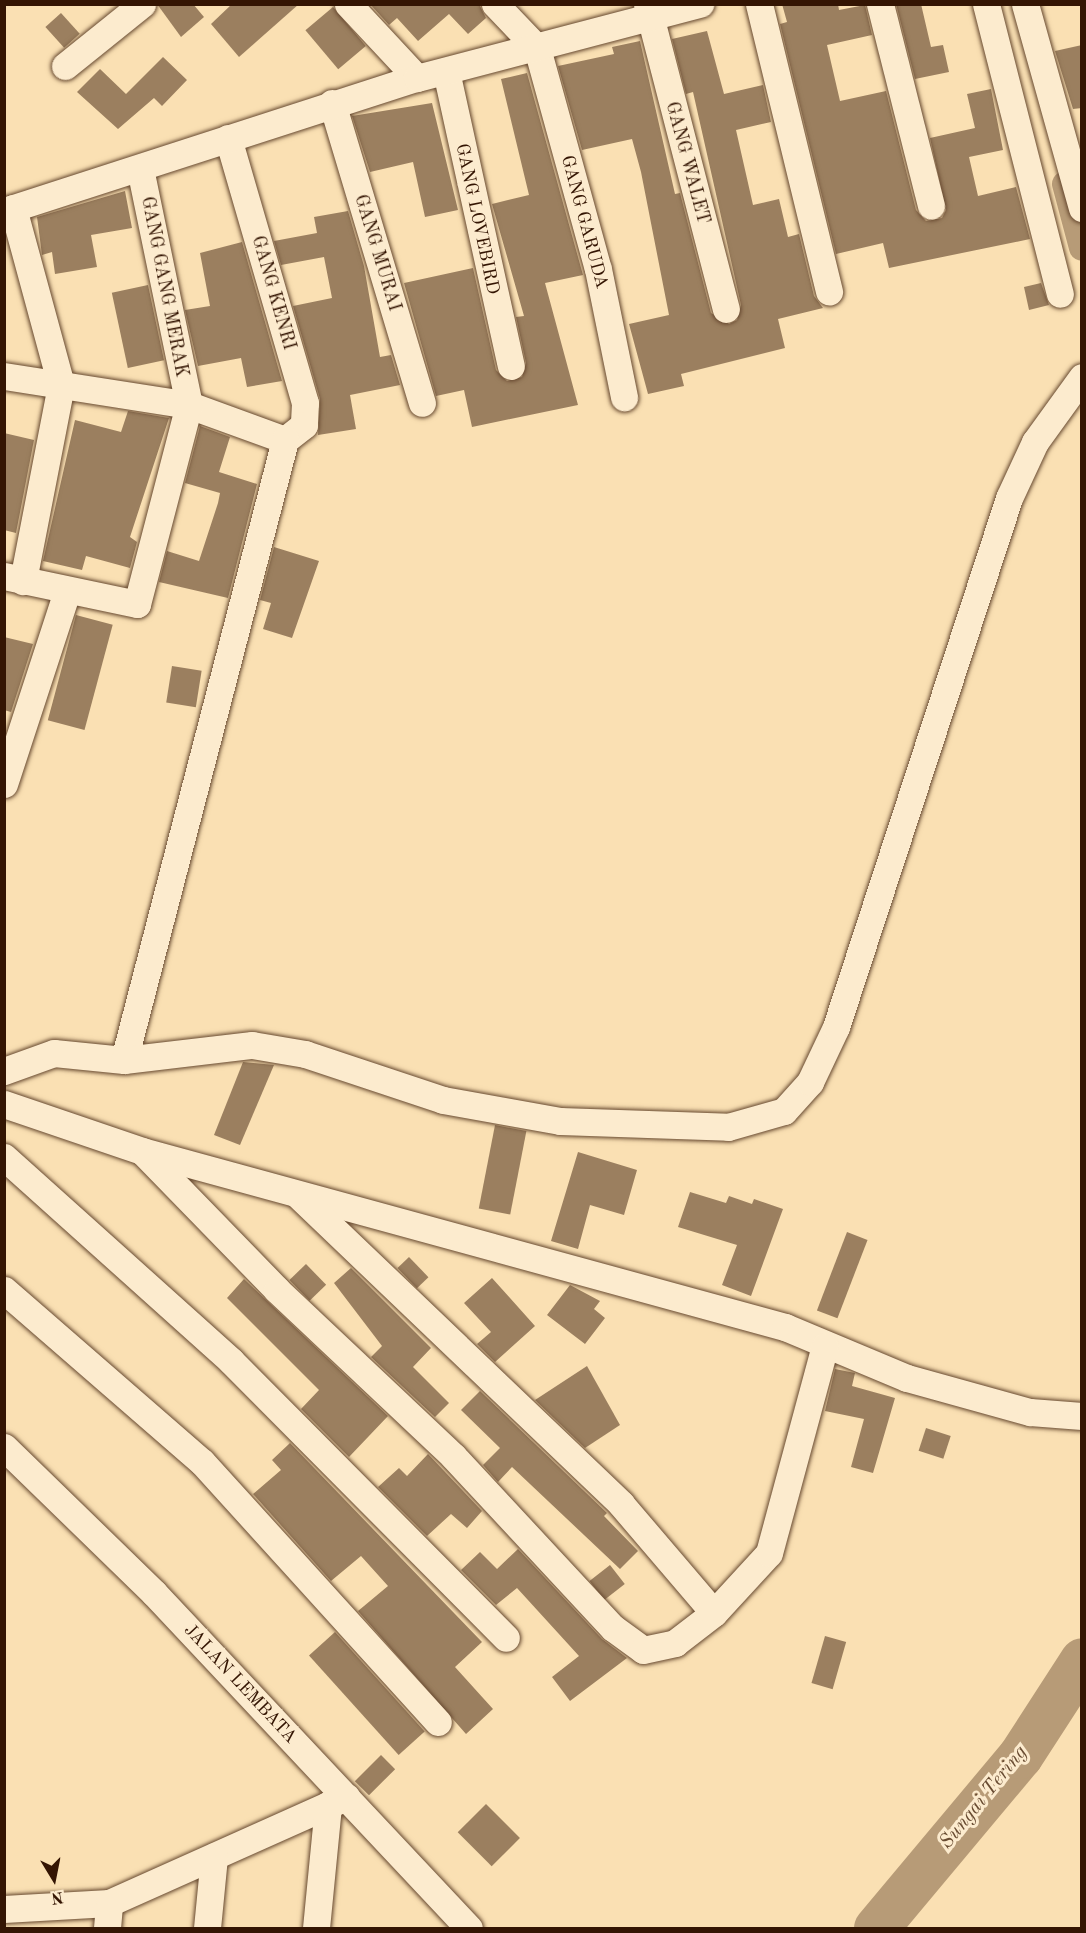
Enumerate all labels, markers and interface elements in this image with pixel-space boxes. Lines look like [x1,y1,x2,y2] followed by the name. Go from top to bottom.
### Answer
[660,99,714,227] street label: GANG WALET
[450,141,504,297] street label: GANG LOVEBIRD
[556,153,612,291] street label: GANG GARUDA
[349,192,405,314] street label: GANG MURAI
[136,195,192,379] street label: GANG GANG MERAK
[246,233,300,353] street label: GANG KENRI
[179,1620,301,1748] street label: JALAN LEMBATA
[935,1741,1033,1855] water label: Sungai Tering
[24,1849,84,1909] north arrow
[50,1888,65,1906] text: N

